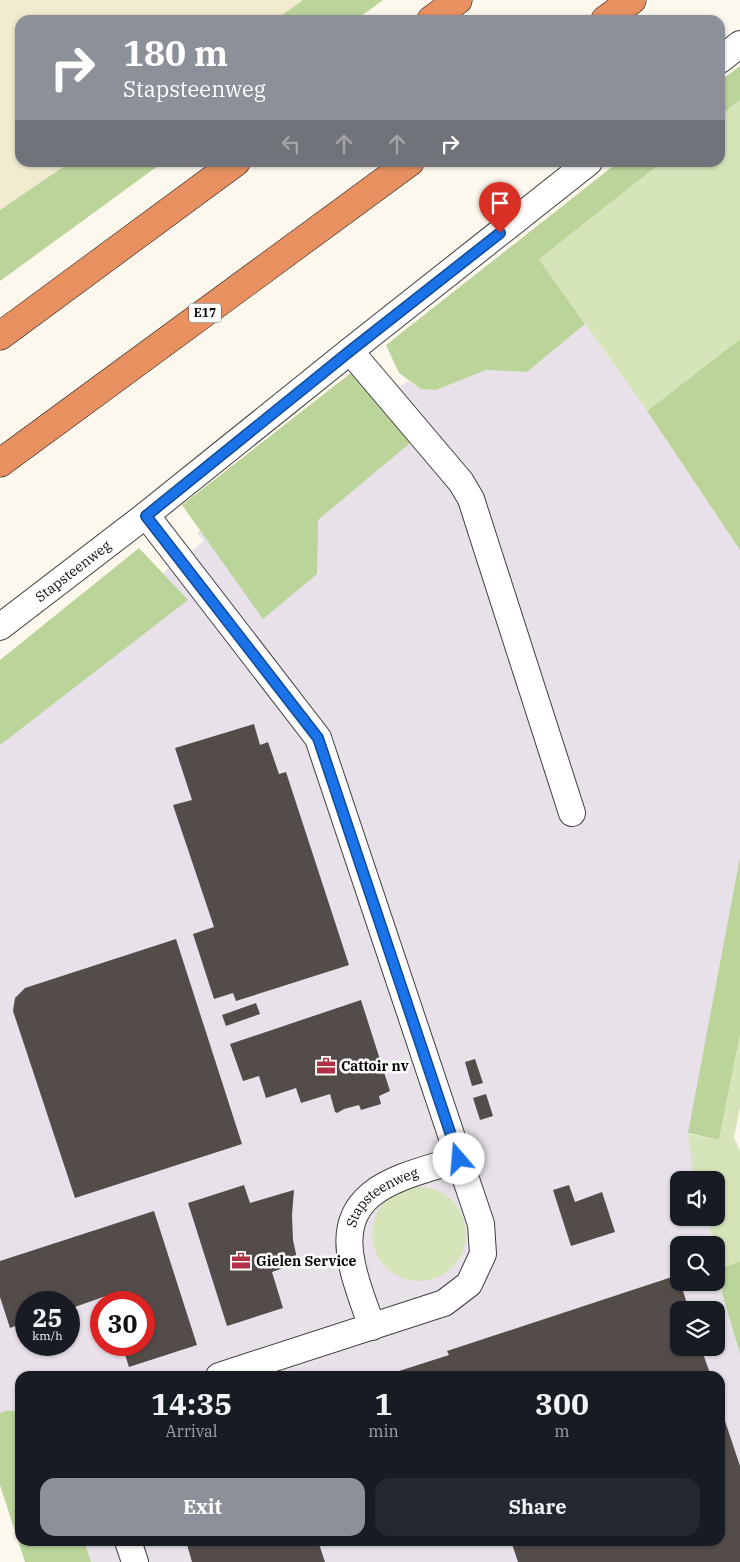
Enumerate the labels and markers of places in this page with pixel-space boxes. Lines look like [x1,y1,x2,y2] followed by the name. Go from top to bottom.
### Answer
[479,182,521,233] pin
[315,1055,337,1077] office icon: Cattoir nv
[341,1057,409,1075] place label: Cattoir nv
[230,1250,252,1272] office icon: Gielen Service
[256,1252,357,1270] place label: Gielen Service

